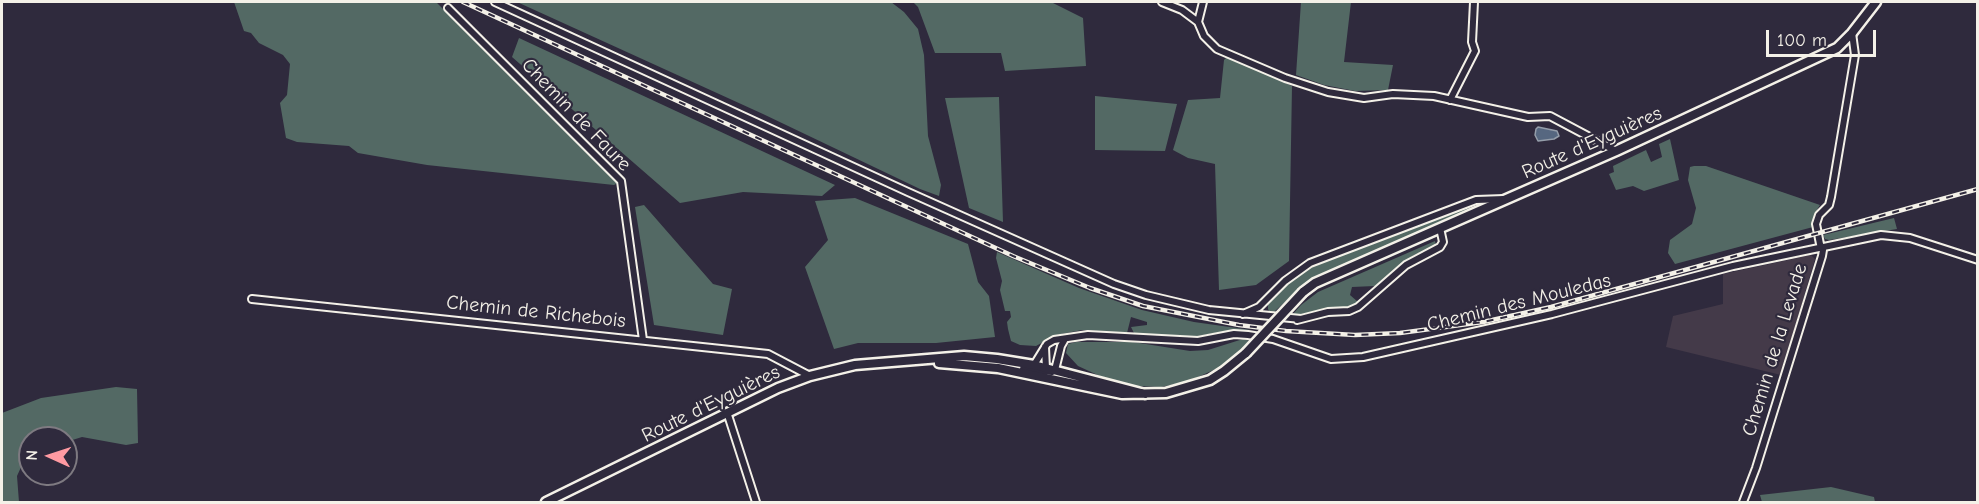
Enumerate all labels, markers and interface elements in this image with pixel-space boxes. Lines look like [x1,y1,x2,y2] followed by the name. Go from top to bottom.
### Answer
[1769,18,1878,56] scale bar
[1777,30,1827,51] text: 100 m
[516,54,636,176] street label: Chemin de Faure
[1518,101,1666,185] street label: Route d'Eyguières
[1737,261,1813,439] street label: Chemin de la Levade
[1425,269,1613,337] street label: Chemin des Mouledas
[445,291,627,333] street label: Chemin de Richebois
[638,360,784,448] street label: Route d'Eyguières
[18,426,78,486] north arrow
[23,449,41,461] text: N

